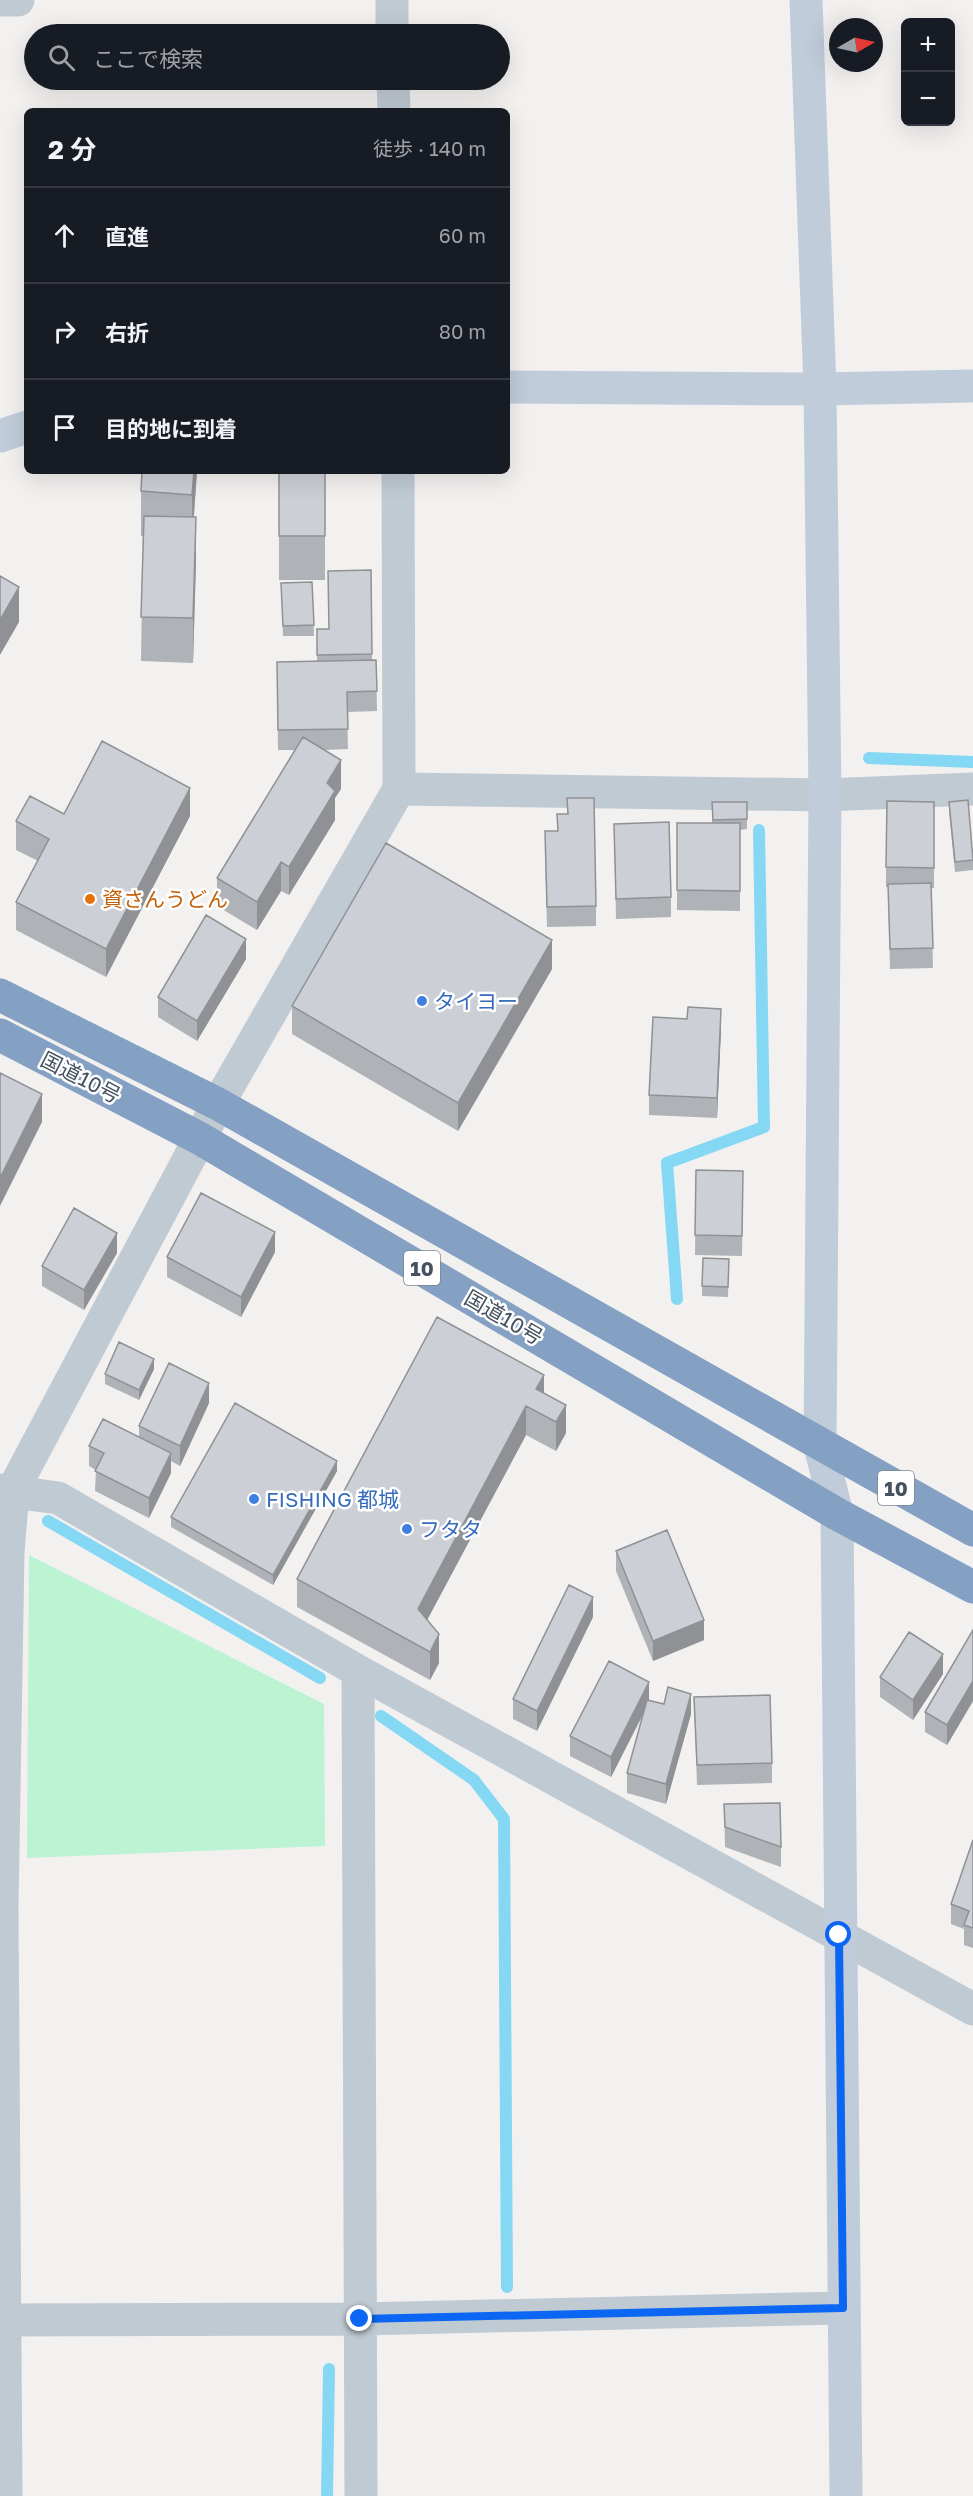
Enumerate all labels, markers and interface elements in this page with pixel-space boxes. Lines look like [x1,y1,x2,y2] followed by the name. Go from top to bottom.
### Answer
[829,18,883,72] north arrow
[901,18,955,126] map controls
[901,18,955,72] button: +
[24,24,510,90] search box
[45,41,78,74] icon: search
[93,45,203,72] text: ここで検索
[901,72,955,126] button: −
[48,134,96,165] text: 2 分
[373,136,486,160] text: 徒歩 · 140 m
[48,219,81,252] icon: ahead
[105,223,149,250] text: 直進
[439,223,486,247] text: 60 m
[48,315,81,348] icon: right
[105,319,149,346] text: 右折
[439,319,486,343] text: 80 m
[48,411,81,444] icon: arrive
[105,415,237,442] text: 目的地に到着
[102,886,228,912] place label: 資さんうどん
[83,892,97,906] marker: 資さんうどん
[434,988,518,1014] place label: タイヨー
[415,994,429,1008] marker: タイヨー
[37,1046,125,1108] street label: 国道10号
[404,1251,440,1285] road number: 10
[460,1284,548,1350] street label: 国道10号
[878,1471,914,1505] road number: 10
[266,1486,399,1512] place label: FISHING 都城
[247,1492,261,1506] marker: FISHING 都城
[419,1516,482,1542] place label: フタタ
[400,1522,414,1536] marker: フタタ
[825,1921,851,1947] route start
[346,2305,372,2331] route end

